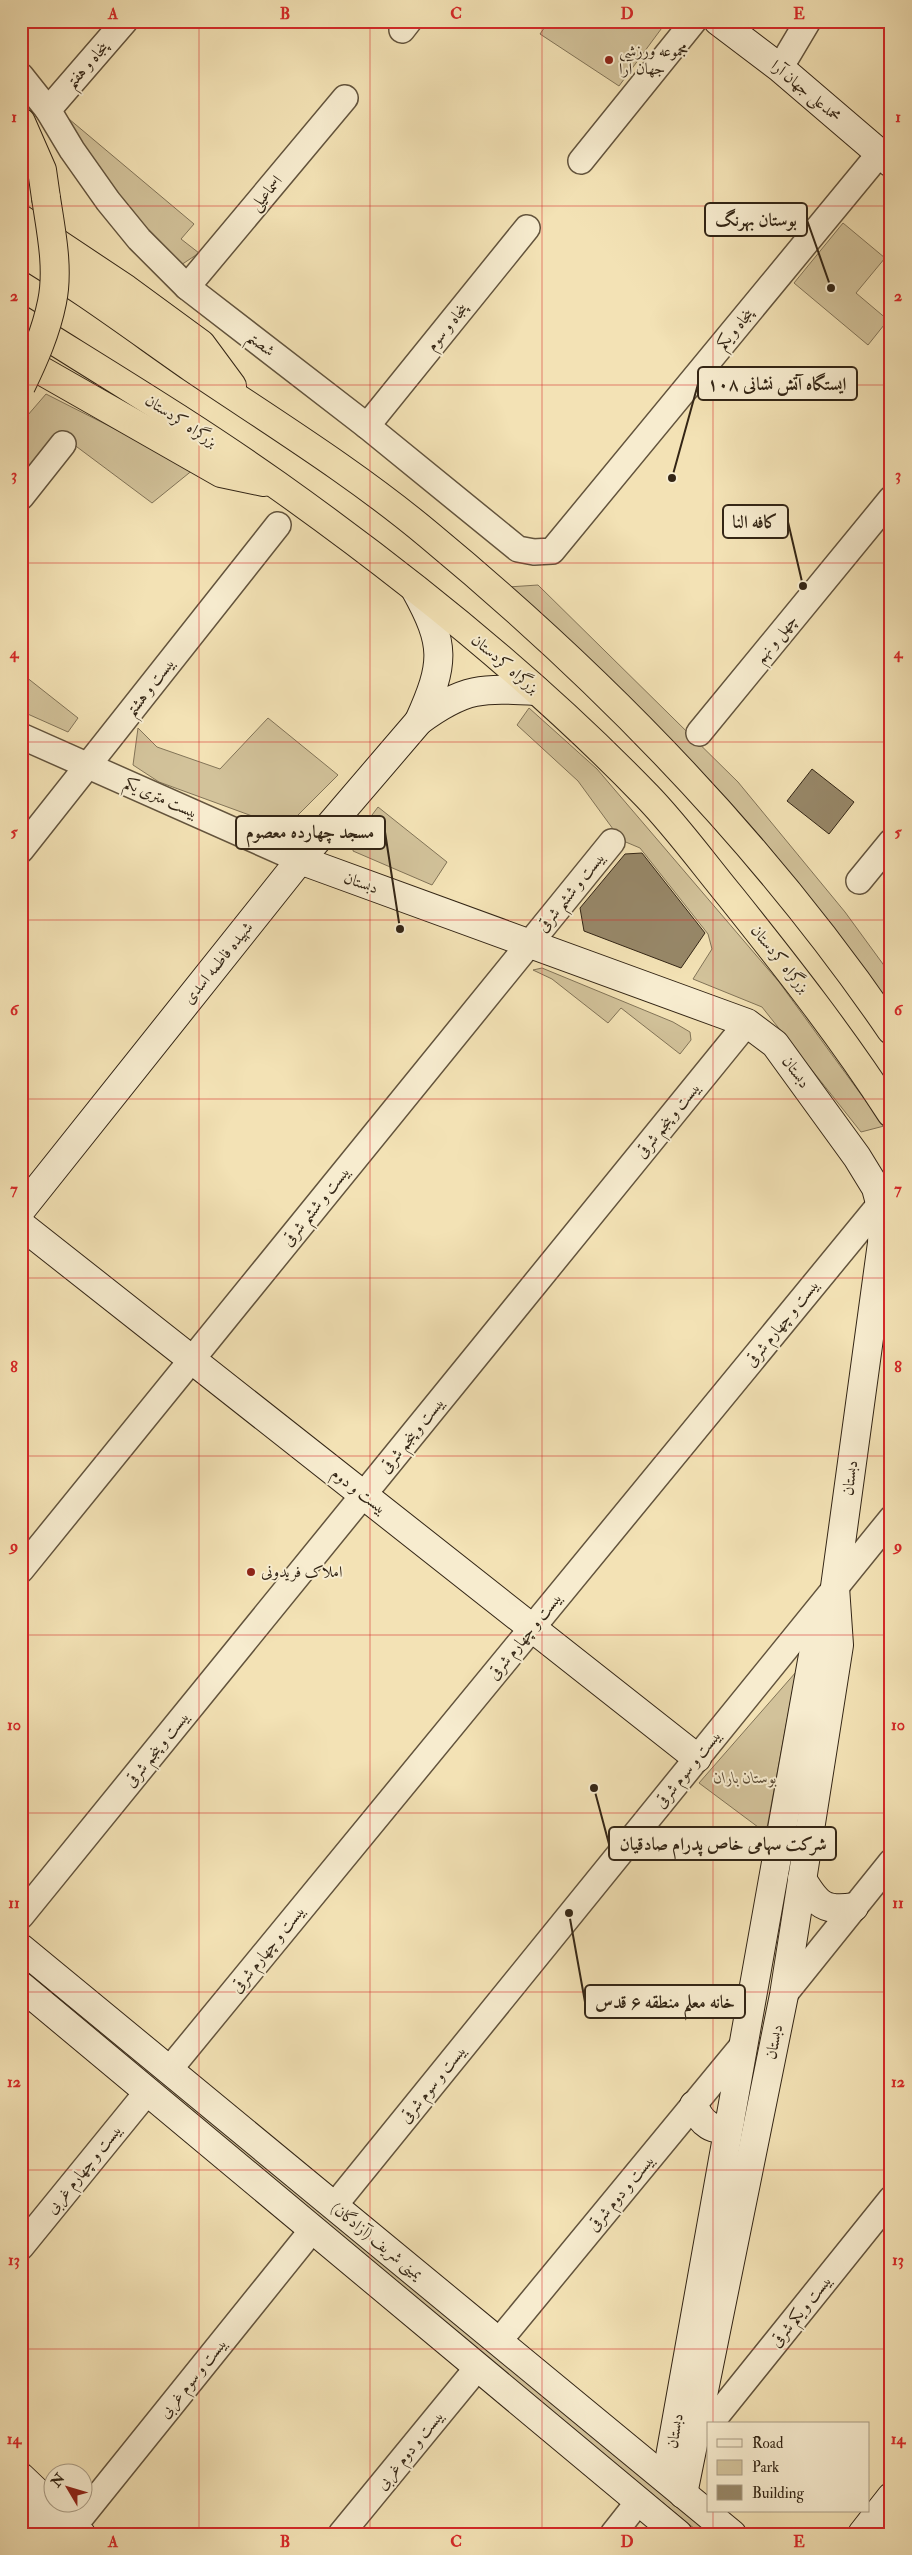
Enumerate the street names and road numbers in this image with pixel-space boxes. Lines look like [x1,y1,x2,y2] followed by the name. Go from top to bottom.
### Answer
[61,36,118,97] street label: پنجاه و هفتم
[766,56,845,127] street label: محمدعلی جهان آرا
[245,171,287,216] street label: اسماعیلی
[422,298,476,357] street label: پنجاه و سوم
[712,303,763,357] street label: پنجاه و یکم
[239,327,279,366] street label: شصتم
[141,389,222,452] street label: بزرگراه کردستان
[750,611,806,671] street label: چهل و نهم
[467,629,544,698] street label: بزرگراه کردستان
[121,654,184,724] street label: بیست و هشتم
[119,773,201,828] street label: بیست متری یکم
[533,848,614,940] street label: بیست و ششم شرقی
[341,868,381,898] street label: دبستان
[179,918,257,1008] street label: شهیده فاطمه اسدی
[746,920,814,997] street label: بزرگراه کردستان
[778,1052,814,1092] street label: دبستان
[631,1078,709,1165] street label: بیست و پنجم شرقی
[278,1162,359,1254] street label: بیست و ششم شرقی
[741,1275,827,1373] street label: بیست و چهارم شرقی
[375,1393,453,1480] street label: بیست و پنجم شرقی
[838,1459,862,1497] street label: دبستان
[325,1463,391,1522] street label: بیست و دوم
[484,1588,570,1686] street label: بیست و چهارم شرقی
[120,1707,198,1794] street label: بیست و پنجم شرقی
[650,1726,729,1815] street label: بیست و سوم شرقی
[227,1901,313,1999] street label: بیست و چهارم شرقی
[761,2023,787,2061] street label: دبستان
[395,2041,474,2130] street label: بیست و سوم شرقی
[42,2120,129,2220] street label: بیست و چهارم غربی
[583,2151,662,2238] street label: بیست و دوم شرقی
[326,2198,428,2285] street label: یمینی شریف (آزادگان)
[766,2271,840,2354] street label: بیست و یکم شرقی
[155,2334,235,2425] street label: بیست و سوم غربی
[372,2406,451,2496] street label: بیست و دوم غربی
[662,2412,688,2450] street label: دبستان

